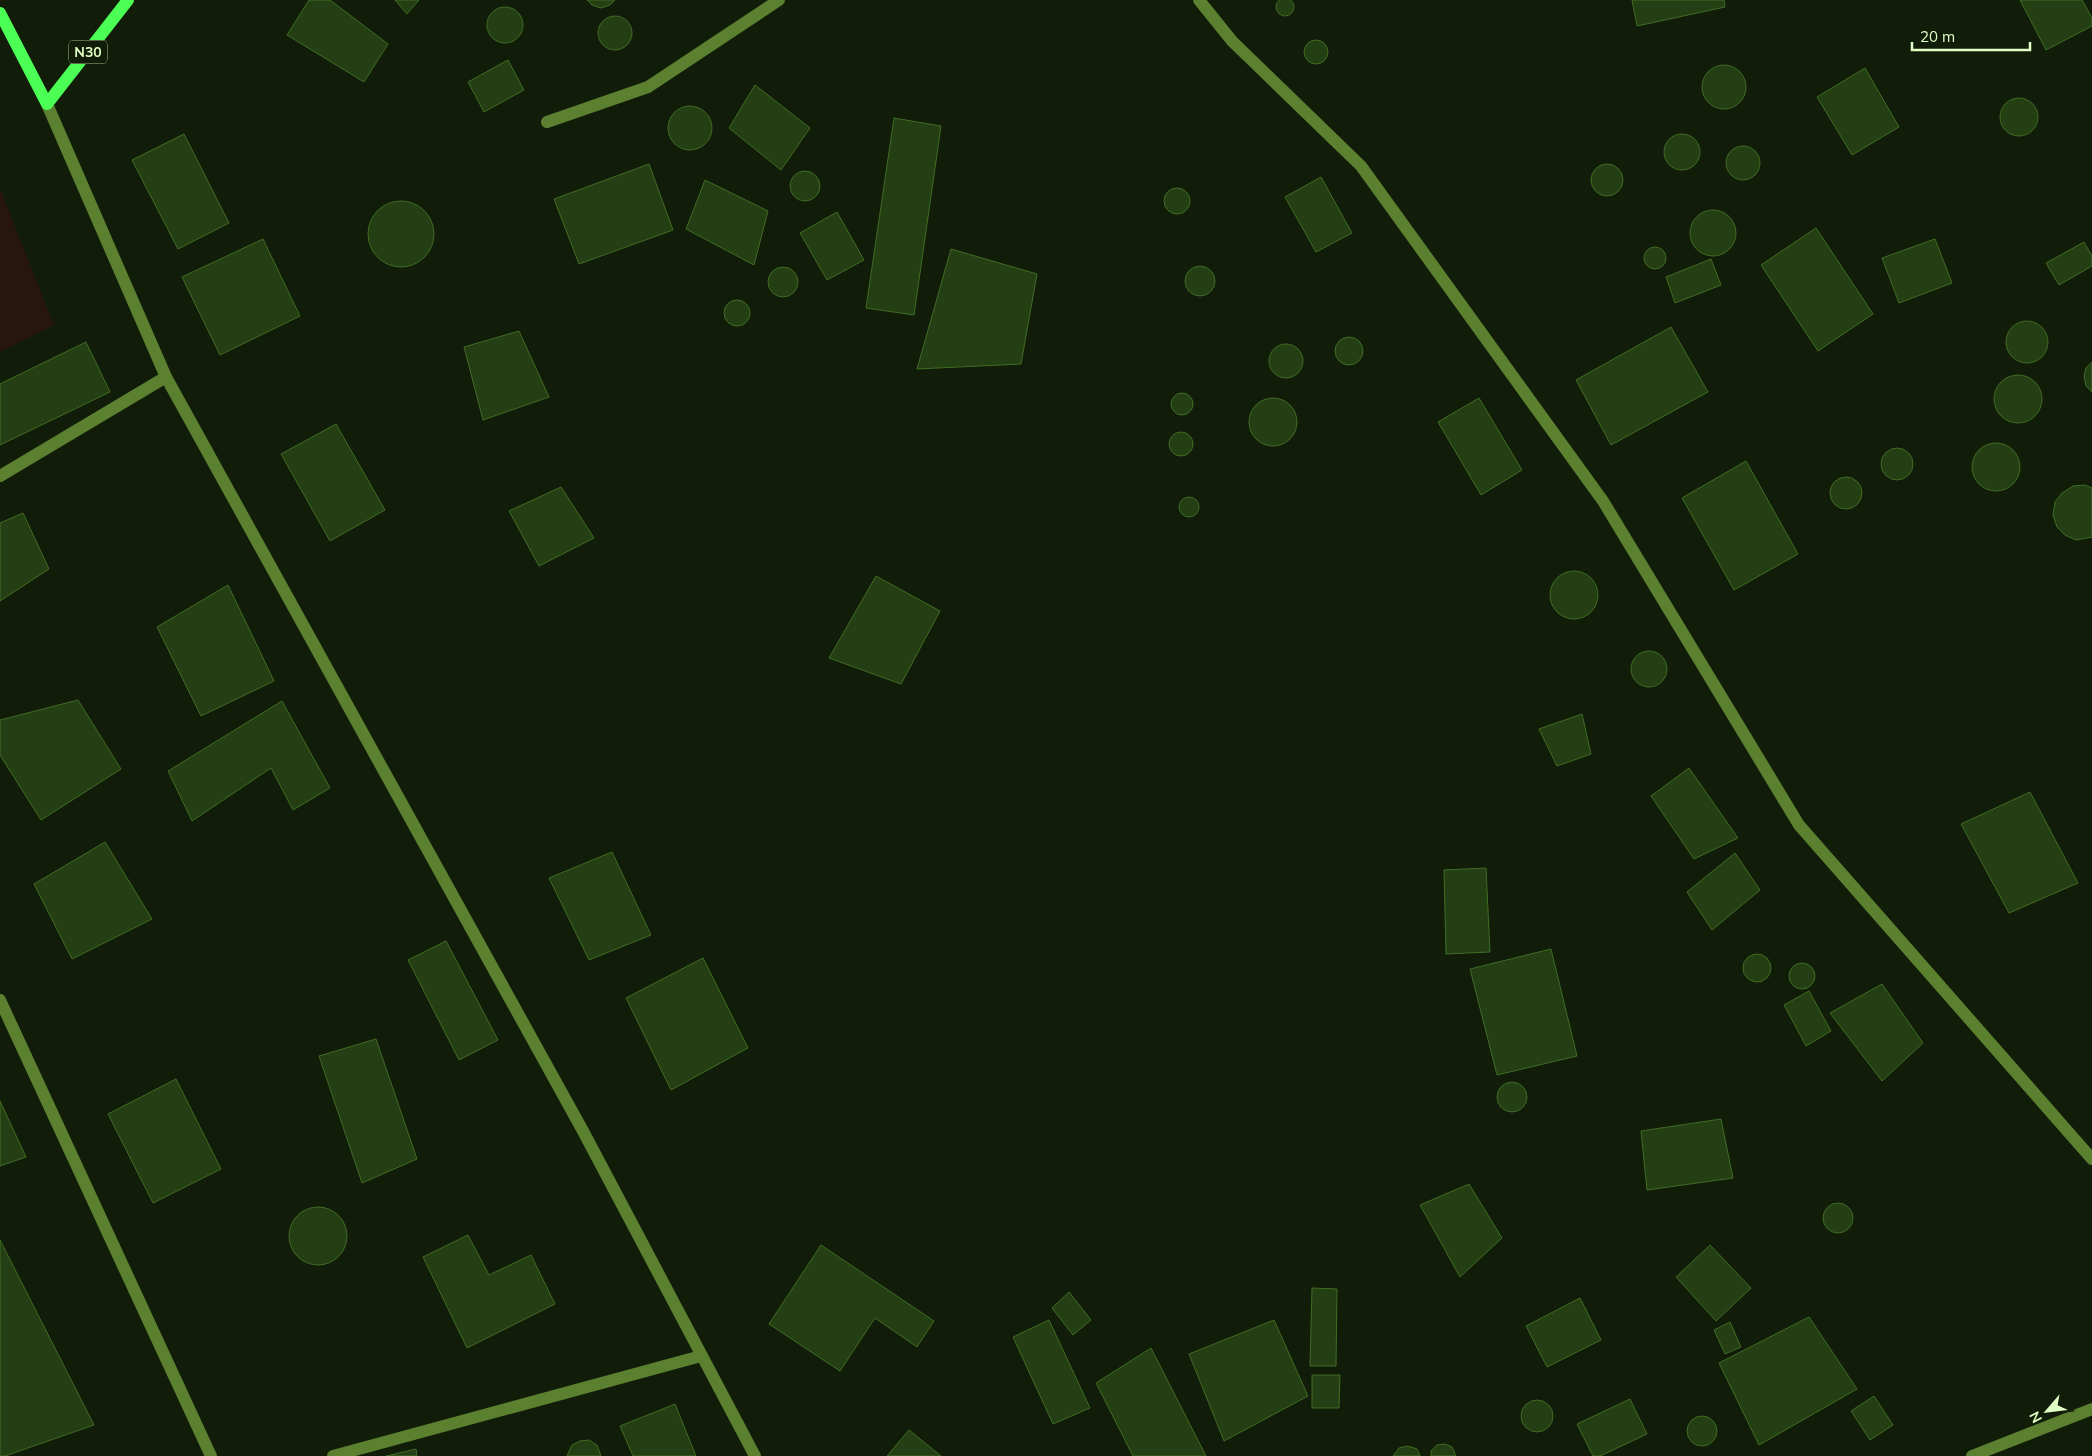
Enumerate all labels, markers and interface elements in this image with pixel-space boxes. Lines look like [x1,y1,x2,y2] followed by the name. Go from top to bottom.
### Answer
[1912,20,2030,52] scale bar
[1920,27,1955,46] text: 20 m
[69,41,107,64] road number: N30
[2022,1386,2072,1436] north arrow
[2025,1408,2046,1426] text: N

